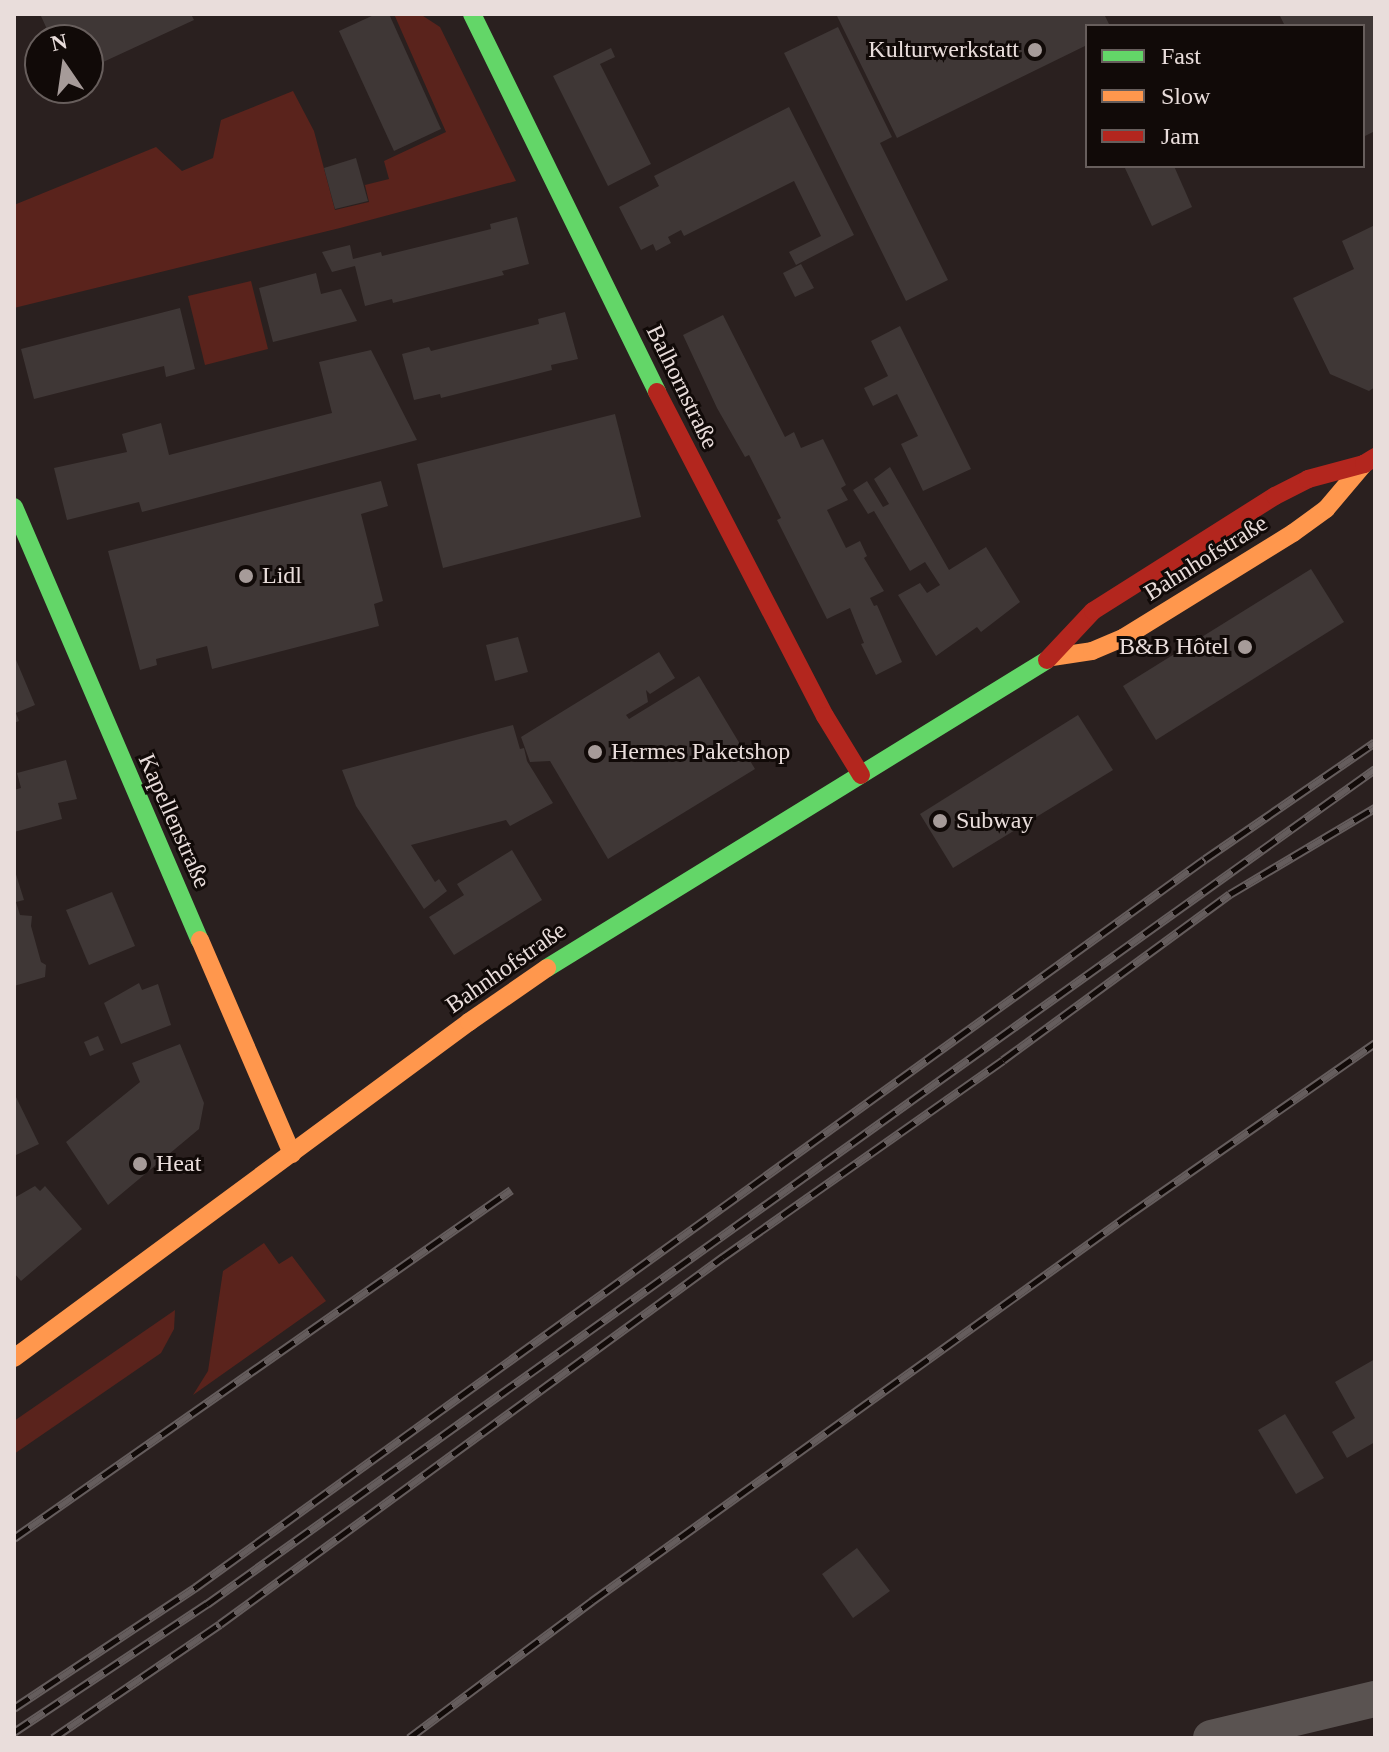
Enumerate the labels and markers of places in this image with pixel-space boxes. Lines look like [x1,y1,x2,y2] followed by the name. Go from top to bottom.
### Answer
[868,36,1019,64] place label: Kulturwerkstatt
[1026,41,1044,59] marker: Kulturwerkstatt
[262,562,302,590] place label: Lidl
[237,567,255,585] marker: Lidl
[1119,633,1229,661] place label: B&B Hôtel
[1236,638,1254,656] marker: B&B Hôtel
[611,738,790,766] place label: Hermes Paketshop
[586,743,604,761] marker: Hermes Paketshop
[956,807,1033,835] place label: Subway
[931,812,949,830] marker: Subway
[156,1150,201,1178] place label: Heat
[131,1155,149,1173] marker: Heat

